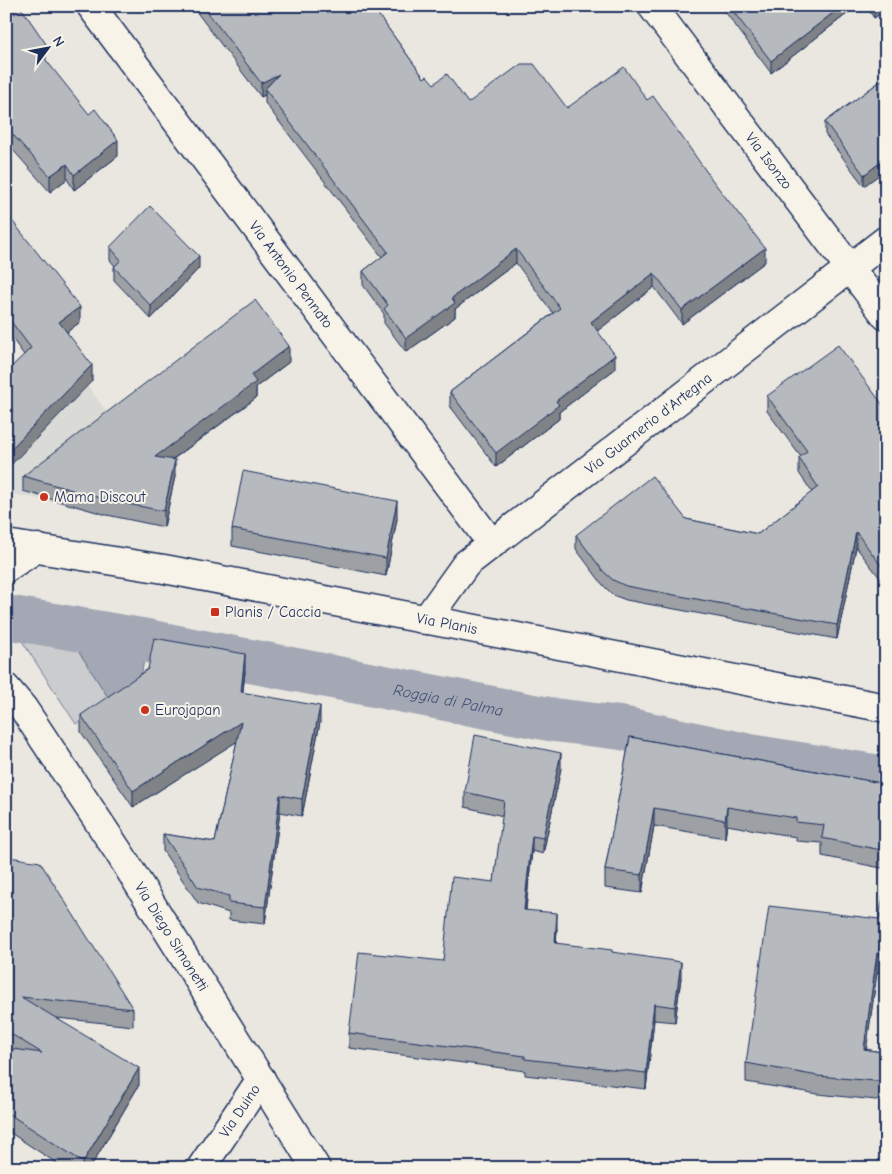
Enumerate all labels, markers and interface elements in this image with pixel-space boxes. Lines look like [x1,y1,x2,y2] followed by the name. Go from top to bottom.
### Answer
[22,22,72,72] north arrow
[49,33,68,50] text: N
[742,129,796,193] street label: Via Isonzo
[245,217,337,332] street label: Via Antonio Pennato
[581,369,715,478] street label: Via Guarnerio d'Artegna
[54,488,146,506] place label: Mama Discout
[38,491,50,503] marker: Mama Discout
[225,603,321,621] place label: Planis / Caccia
[209,606,221,618] marker: Planis / Caccia
[415,609,479,638] street label: Via Planis
[392,681,505,720] water label: Roggia di Palma
[155,701,221,719] place label: Eurojapan
[139,704,151,716] marker: Eurojapan
[131,879,212,995] street label: Via Diego Simonetti
[215,1080,264,1141] street label: Via Duino

